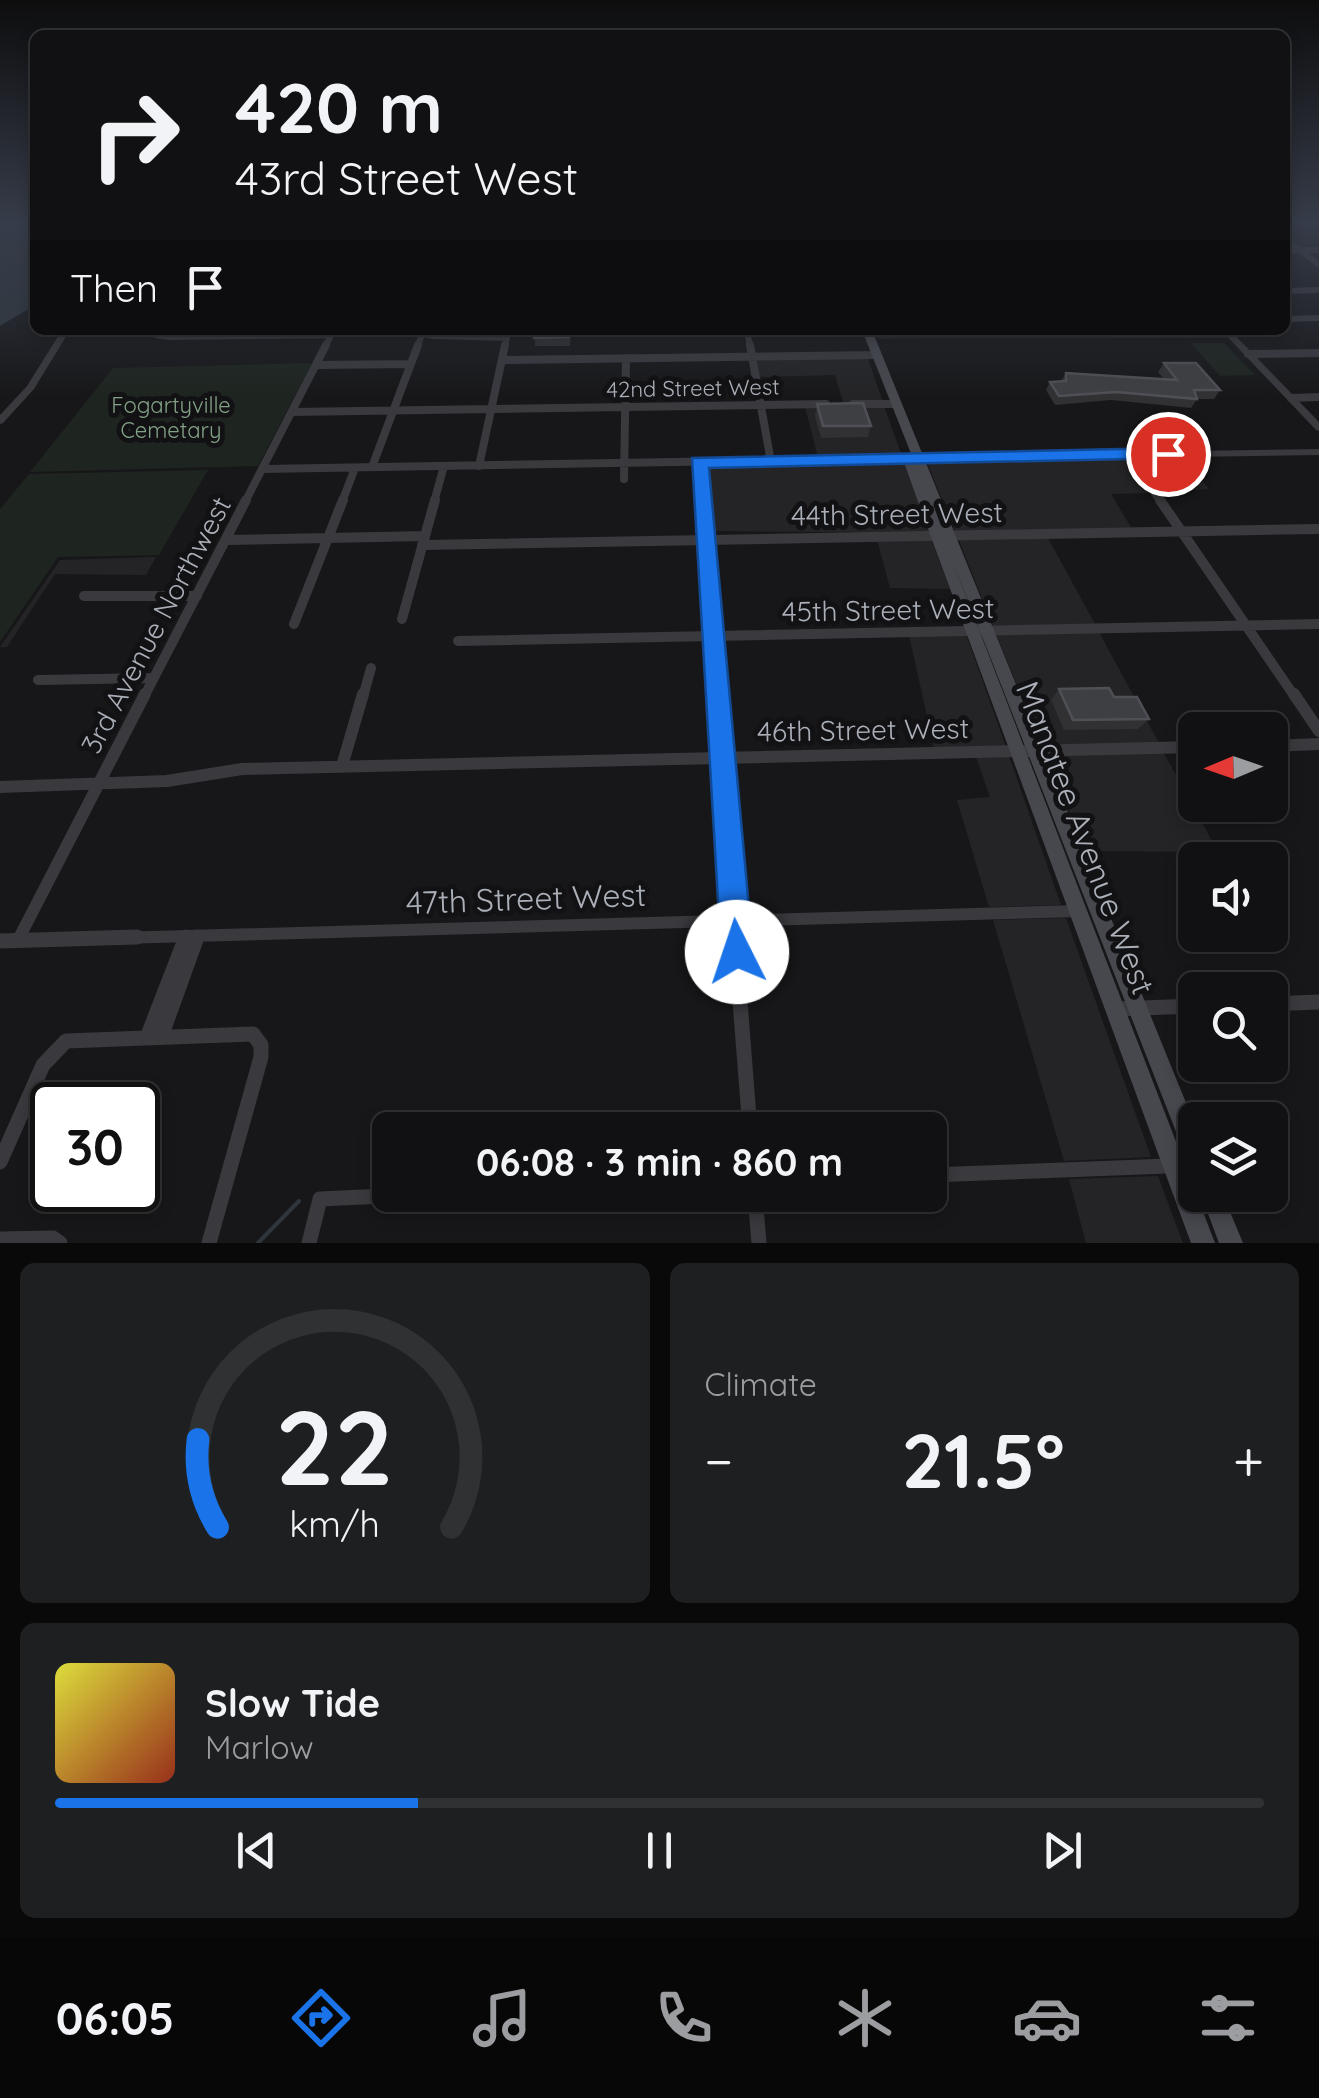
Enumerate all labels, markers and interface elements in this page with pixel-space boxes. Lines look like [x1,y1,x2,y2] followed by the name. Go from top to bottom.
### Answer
[235,63,443,151] text: 420 m
[70,70,200,200] icon: right
[235,150,578,206] text: 43rd Street West
[178,260,233,315] icon: arrive
[70,264,158,312] text: Then
[606,372,780,404] street label: 42nd Street West
[111,391,231,444] park label: Fogartyville Cemetary
[1126,412,1211,497] pin
[1141,427,1196,482] icon: arrive
[73,490,238,759] street label: 3rd Avenue Northwest
[791,494,1003,533] street label: 44th Street West
[781,590,995,629] street label: 45th Street West
[1008,676,1164,1000] street label: Manatee Avenue West
[757,710,969,749] street label: 46th Street West
[1178,712,1288,822] north arrow
[1178,712,1288,1212] map controls
[1178,842,1288,952] button: sound
[405,874,647,922] street label: 47th Street West
[685,900,789,1004] position arrow
[1178,972,1288,1082] button: search
[30,1082,160,1212] speed limit sign: 30
[1178,1102,1288,1212] button: layers
[476,1138,843,1186] text: 06:08 · 3 min · 860 m
[705,1364,817,1404] text: Climate
[276,1381,394,1511] text: 22
[901,1413,1065,1507] text: 21.5°
[705,1426,733,1495] text: −
[1233,1426,1264,1495] text: +
[289,1501,380,1546] text: km/h
[205,1679,380,1727] text: Slow Tide
[205,1727,314,1767] text: Marlow
[229,1823,284,1878] icon: previous
[632,1823,687,1878] icon: pause
[1035,1823,1090,1878] icon: next
[286,1983,356,2053] icon: directions
[467,1983,537,2053] icon: music
[649,1983,719,2053] icon: phone
[830,1983,900,2053] icon: climate
[1012,1983,1082,2053] icon: car
[1193,1983,1263,2053] icon: filters
[56,1990,174,2046] text: 06:05

